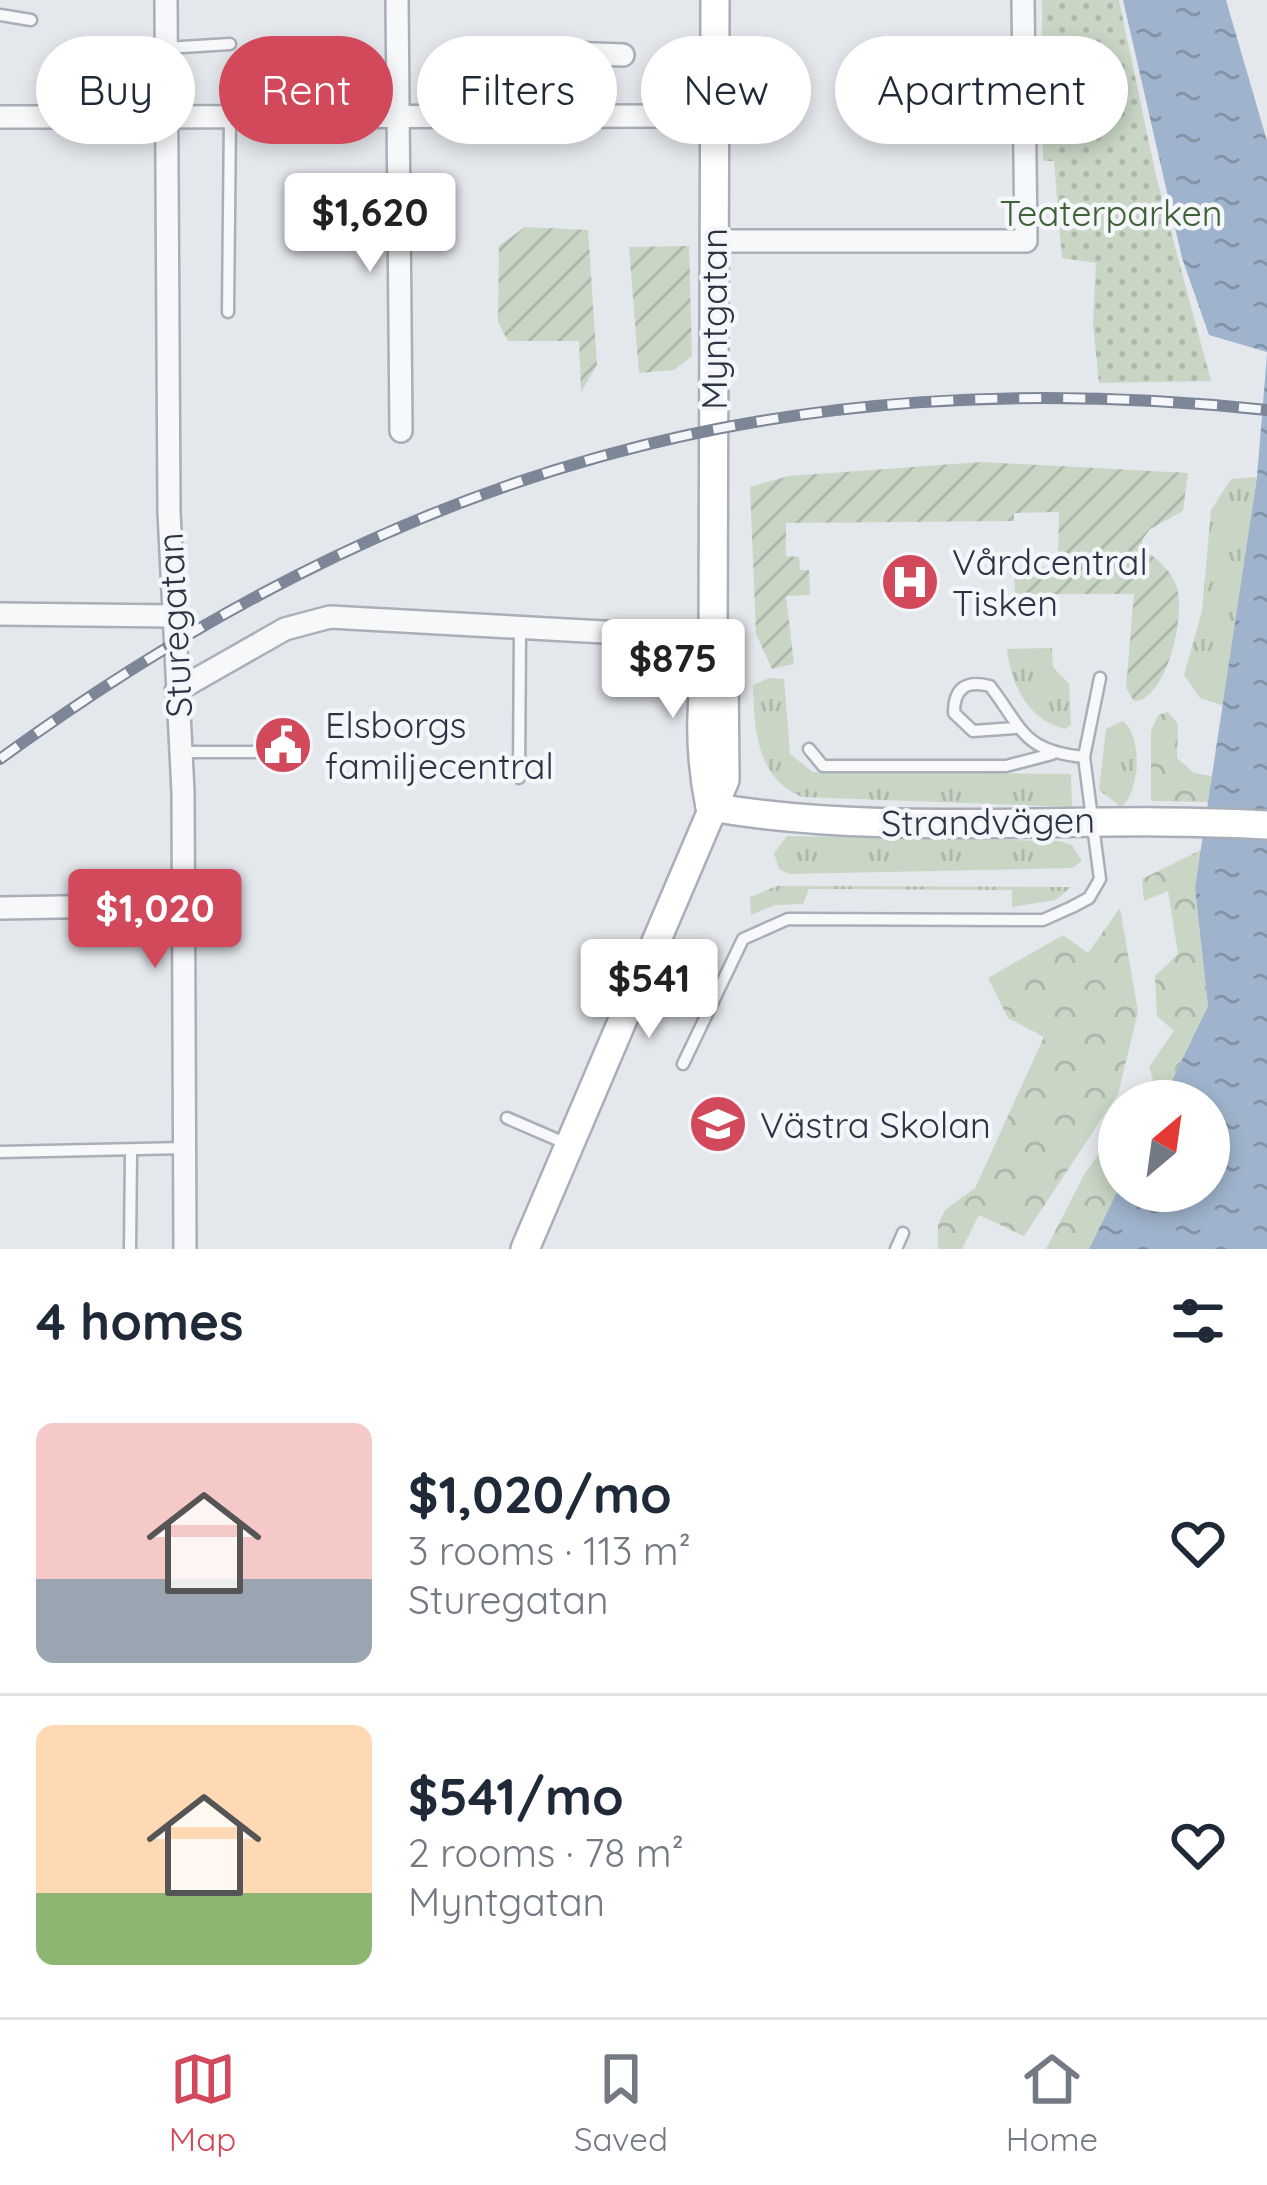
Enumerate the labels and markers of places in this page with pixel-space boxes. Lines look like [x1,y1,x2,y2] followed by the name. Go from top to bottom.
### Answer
[272,173,468,275] pin: $1,620
[952,539,1148,625] place label: Vårdcentral Tisken
[879,551,941,613] hospital icon: Vårdcentral Tisken
[602,619,744,721] pin: $875
[325,702,554,788] place label: Elsborgs familjecentral
[252,714,314,776] public building icon: Elsborgs familjecentral
[57,869,253,971] pin: $1,020
[578,939,720,1041] pin: $541
[687,1093,749,1155] school or university icon: Västra Skolan
[760,1102,991,1147] place label: Västra Skolan

